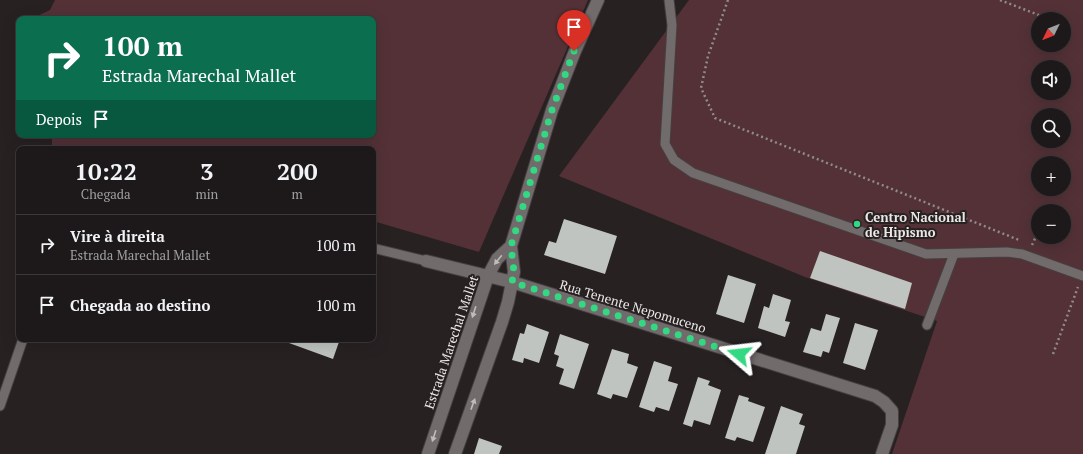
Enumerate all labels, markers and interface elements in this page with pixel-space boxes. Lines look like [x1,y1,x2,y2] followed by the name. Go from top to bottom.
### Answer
[557,10,591,51] pin
[1031,12,1071,52] north arrow
[1031,12,1071,244] map controls
[563,16,585,38] icon: arrive
[102,27,183,64] text: 100 m
[36,32,88,84] icon: right
[1031,60,1071,100] button: sound
[102,63,296,87] text: Estrada Marechal Mallet
[90,108,112,130] icon: arrive
[1031,108,1071,148] button: search
[36,109,82,129] text: Depois
[74,155,137,187] text: 10:22
[200,155,214,187] text: 3
[277,155,317,187] text: 200
[1031,156,1071,196] button: +
[81,185,131,203] text: Chegada
[195,185,218,203] text: min
[292,185,303,203] text: m
[1031,204,1071,244] button: −
[865,208,966,241] place label: Centro Nacional de Hipismo
[852,219,862,229] marker: Centro Nacional de Hipismo
[70,226,165,246] text: Vire à direita
[36,234,58,256] icon: right
[315,235,356,255] text: 100 m
[70,246,210,264] text: Estrada Marechal Mallet
[494,254,502,265] one-way arrow
[420,273,482,411] street label: Estrada Marechal Mallet
[558,275,708,337] street label: Rua Tenente Nepomuceno
[36,294,58,316] icon: arrive
[70,295,210,315] text: Chegada ao destino
[315,295,356,315] text: 100 m
[471,307,477,319] one-way arrow
[718,333,760,375] position arrow
[470,398,476,410] one-way arrow
[431,430,437,442] one-way arrow

